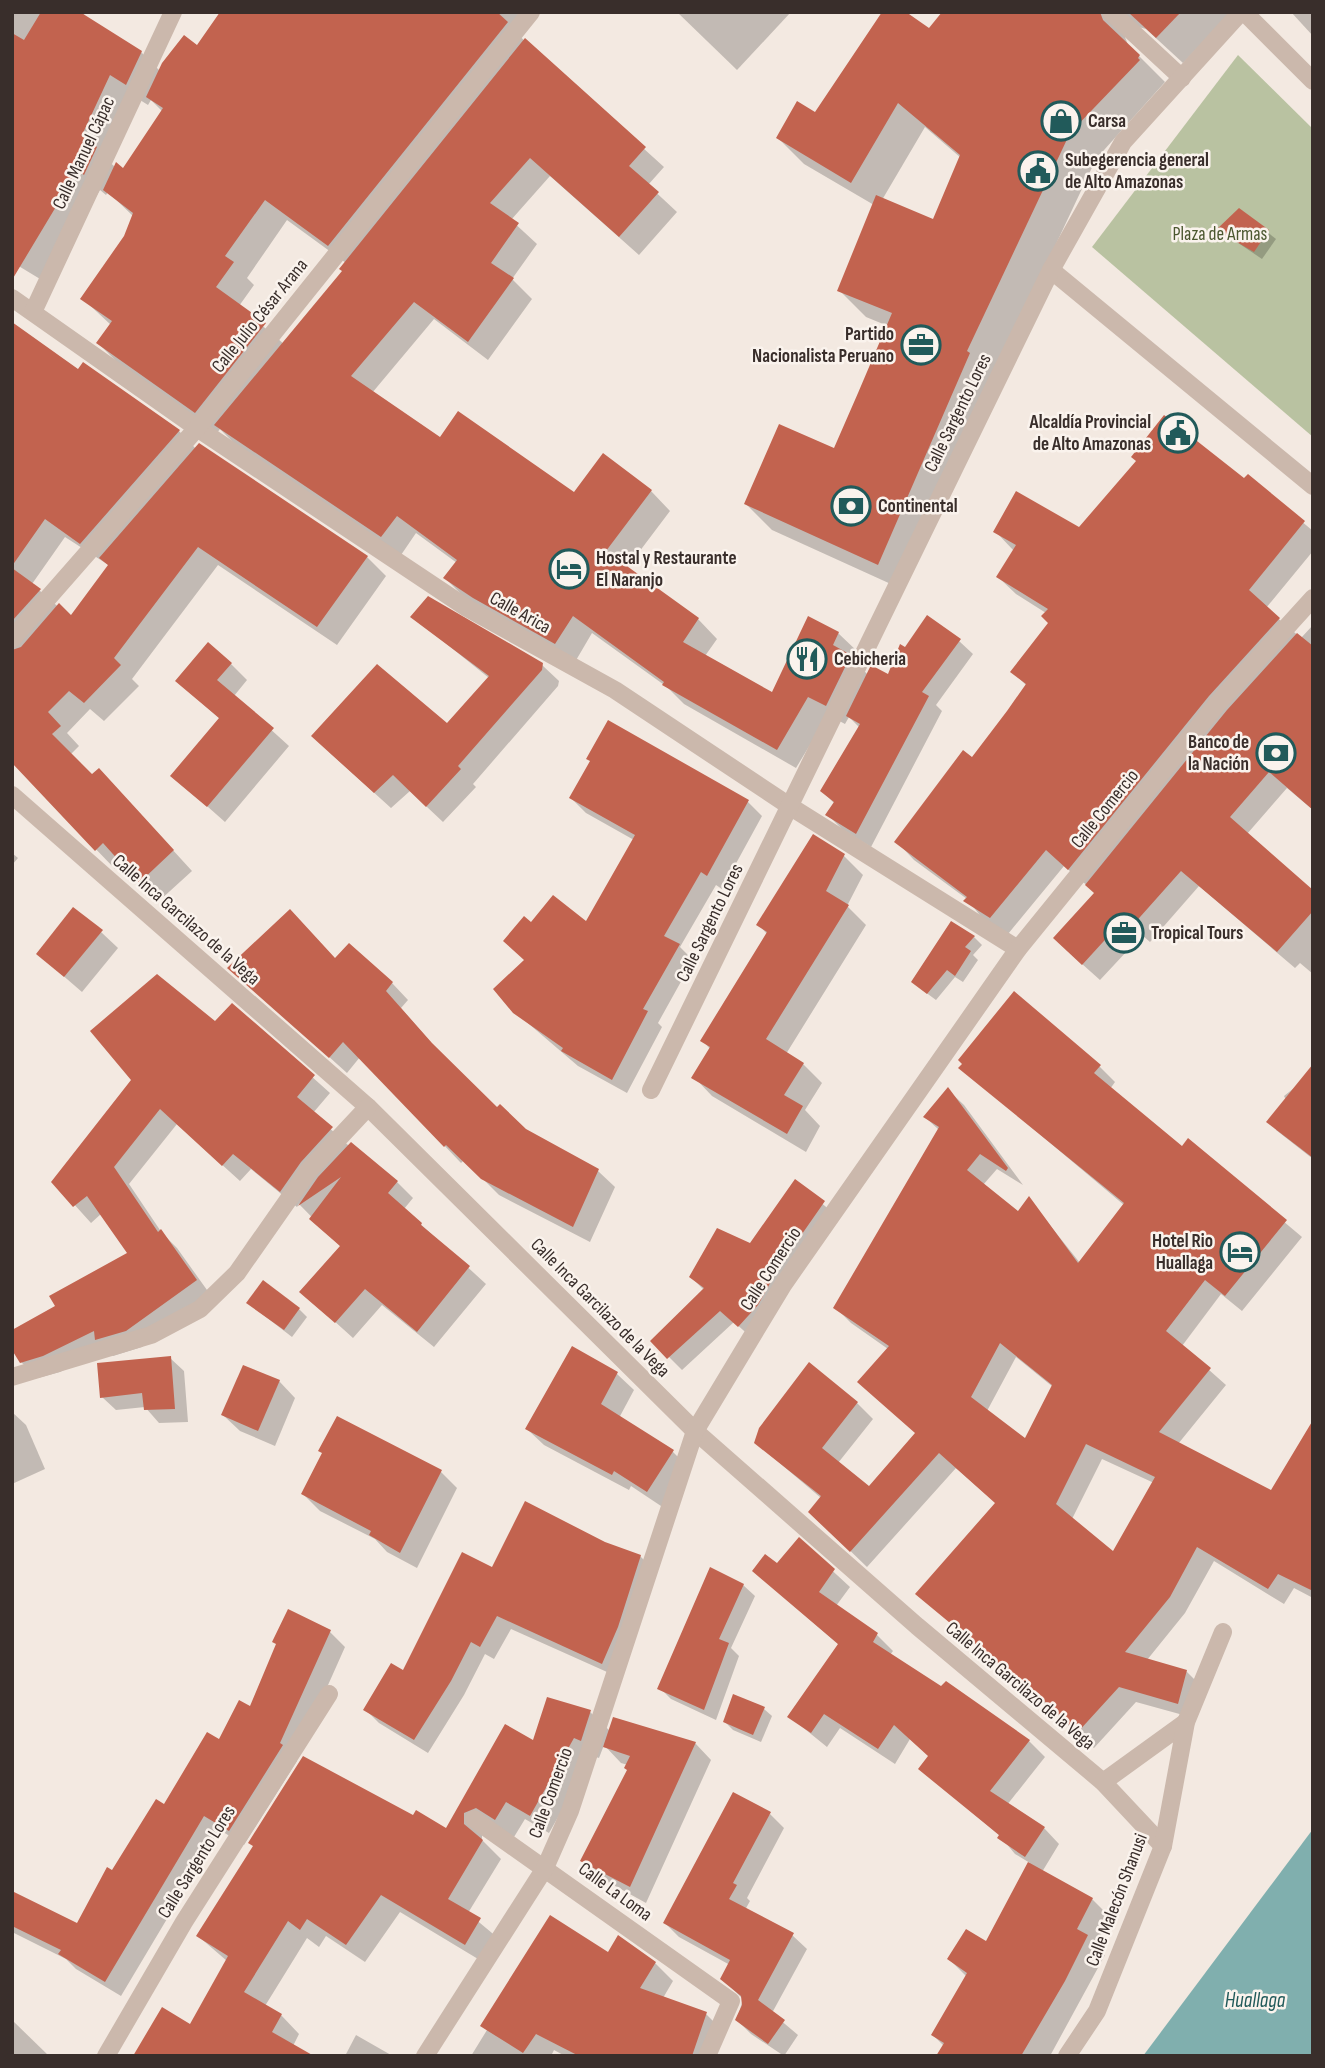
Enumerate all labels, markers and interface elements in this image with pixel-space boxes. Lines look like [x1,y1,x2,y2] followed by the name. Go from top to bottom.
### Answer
[48,93,120,213] street label: Calle Manuel Cápac
[1040,100,1082,142] shop icon: Carsa
[1088,110,1126,133] place label: Carsa
[1065,149,1209,194] place label: Subegerencia general de Alto Amazonas
[1017,150,1059,192] public building icon: Subegerencia general de Alto Amazonas
[1173,223,1268,246] park label: Plaza de Armas
[207,254,313,378] street label: Calle Julio César Arana
[752,323,894,368] place label: Partido Nacionalista Peruano
[900,324,942,366] office icon: Partido Nacionalista Peruano
[919,350,997,476] street label: Calle Sargento Lores
[1029,411,1151,456] place label: Alcaldía Provincial de Alto Amazonas
[1157,412,1199,454] public building icon: Alcaldía Provincial de Alto Amazonas
[830,485,872,527] bank icon: Continental
[878,495,958,518] place label: Continental
[596,547,737,592] place label: Hostal y Restaurante El Naranjo
[548,548,590,590] hotel icon: Hostal y Restaurante El Naranjo
[486,587,554,639] street label: Calle Arica
[786,638,828,680] restaurant icon: Cebicheria
[834,648,906,671] place label: Cebicheria
[1188,731,1249,776] place label: Banco de la Nación
[1255,732,1297,774] bank icon: Banco de la Nación
[1066,765,1144,853] street label: Calle Comercio
[108,850,264,990] street label: Calle Inca Garcilazo de la Vega
[671,860,749,986] street label: Calle Sargento Lores
[1103,912,1145,954] office icon: Tropical Tours
[1151,922,1243,945] place label: Tropical Tours
[736,1223,806,1315] street label: Calle Comercio
[1152,1230,1213,1275] place label: Hotel Rio Huallaga
[1219,1231,1261,1273] hotel icon: Hotel Rio Huallaga
[526,1234,674,1382] street label: Calle Inca Garcilazo de la Vega
[941,1617,1099,1755] street label: Calle Inca Garcilazo de la Vega
[524,1744,578,1842] street label: Calle Comercio
[153,1801,241,1923] street label: Calle Sargento Lores
[1081,1830,1153,1970] street label: Calle Malecón Shanusi
[574,1858,656,1926] street label: Calle La Loma
[1225,1988,1286,2013] water label: Huallaga

